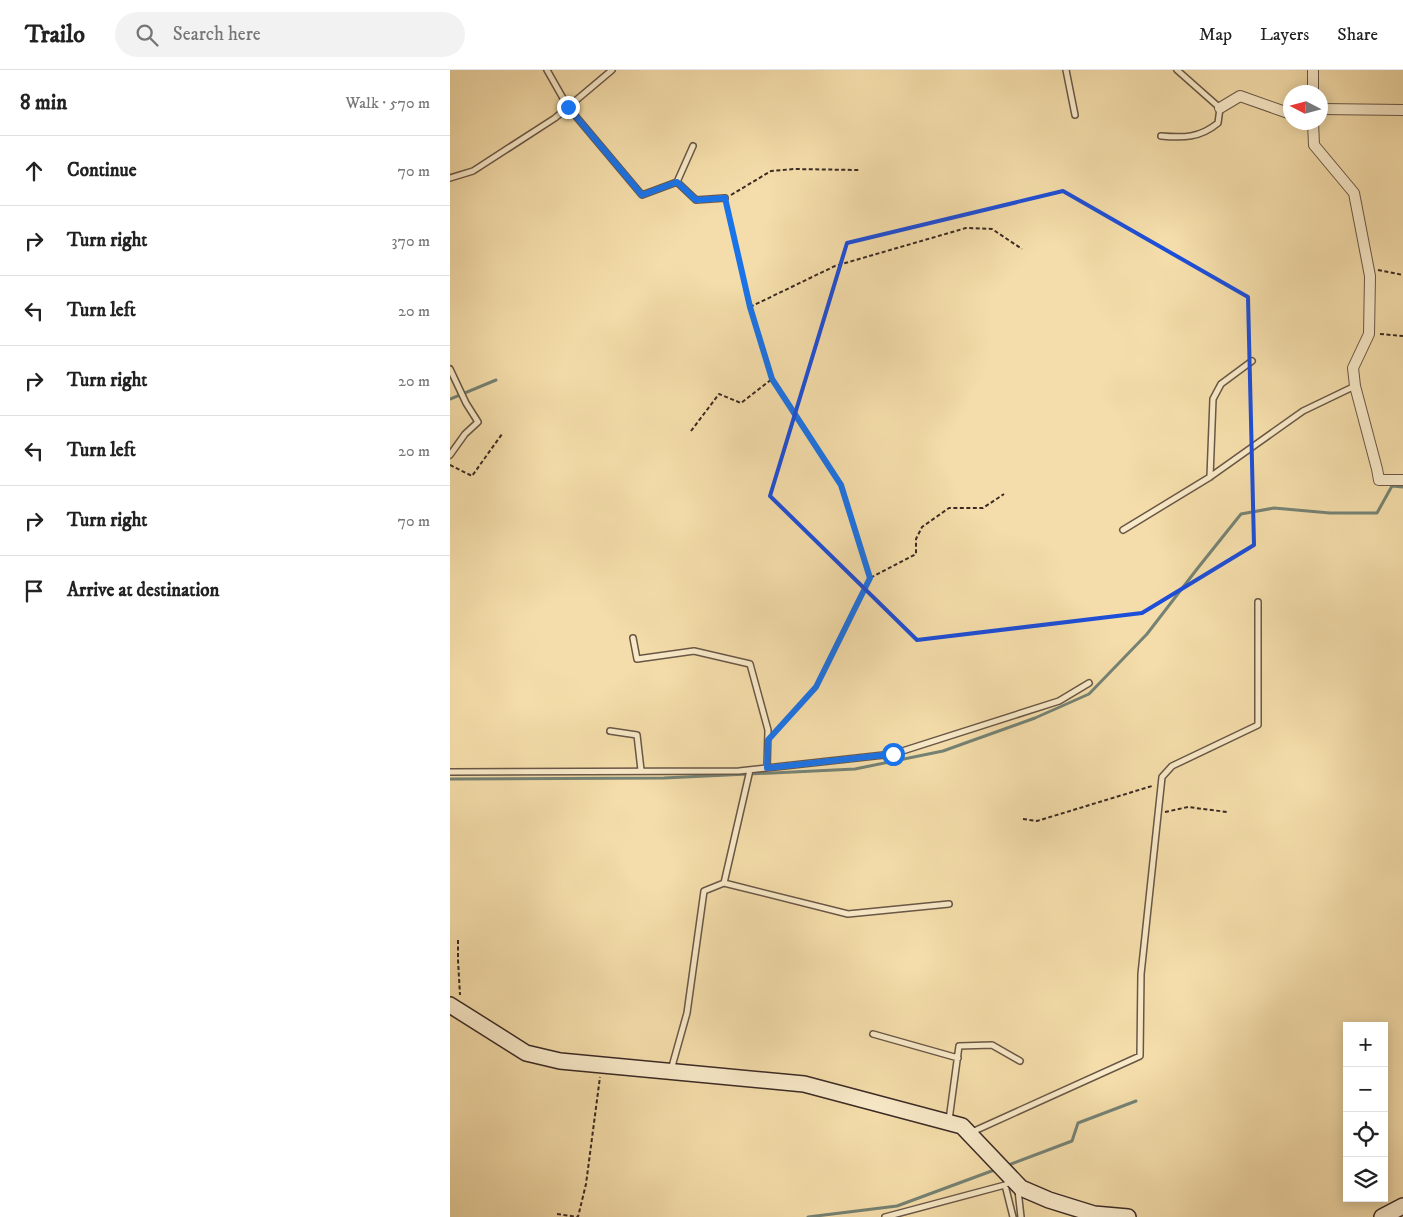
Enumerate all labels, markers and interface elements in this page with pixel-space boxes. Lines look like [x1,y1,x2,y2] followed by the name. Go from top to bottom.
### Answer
[115,12,465,57] search box
[25,20,85,50] text: Trailo
[133,21,161,49] icon: search
[173,23,261,46] text: Search here
[1199,24,1232,46] text: Map
[1260,24,1309,46] text: Layers
[1337,24,1378,46] text: Share
[1283,85,1328,130] north arrow
[20,90,67,116] text: 8 min
[346,93,430,113] text: Walk · 570 m
[557,96,580,119] route end
[20,157,48,185] icon: ahead
[67,159,137,182] text: Continue
[398,161,430,181] text: 70 m
[20,227,48,255] icon: right
[67,229,147,252] text: Turn right
[392,231,430,251] text: 370 m
[20,297,48,325] icon: left
[67,299,136,322] text: Turn left
[398,301,430,321] text: 20 m
[20,367,48,395] icon: right
[67,369,147,392] text: Turn right
[398,371,430,391] text: 20 m
[20,437,48,465] icon: left
[67,439,136,462] text: Turn left
[398,441,430,461] text: 20 m
[20,507,48,535] icon: right
[67,509,147,532] text: Turn right
[398,511,430,531] text: 70 m
[20,577,48,605] icon: arrive
[67,579,219,602] text: Arrive at destination
[882,743,905,766] route start
[1343,1022,1388,1202] map controls
[1343,1022,1388,1067] button: +
[1343,1067,1388,1112] button: −
[1343,1112,1388,1157] button: locate
[1343,1157,1388,1202] button: layers

